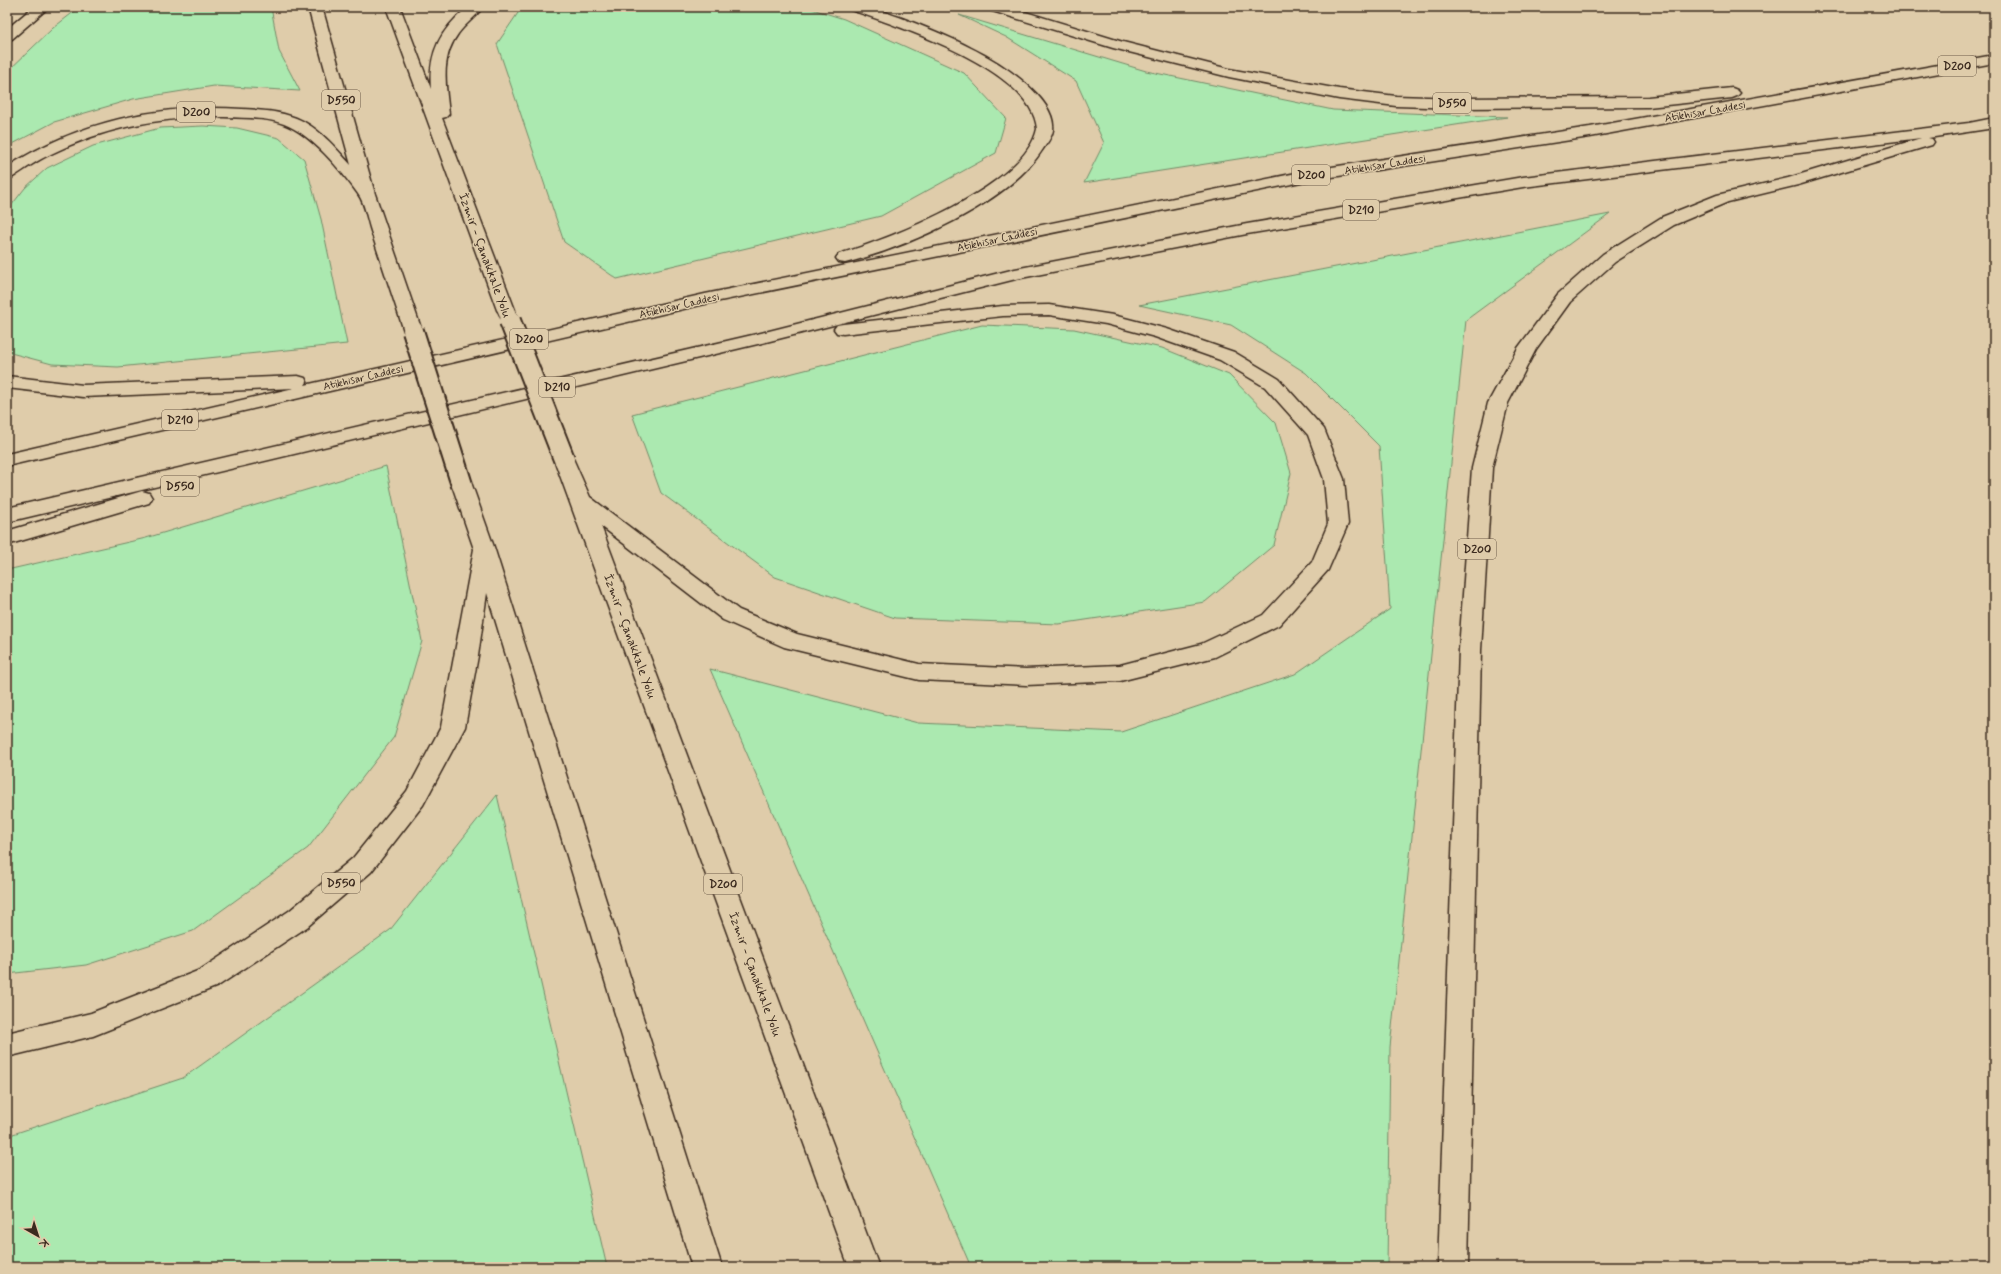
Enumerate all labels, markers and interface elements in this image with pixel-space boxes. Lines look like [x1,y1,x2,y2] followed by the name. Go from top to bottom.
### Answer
[1938,56,1976,76] road number: D200
[322,90,360,110] road number: D550
[1433,93,1471,113] road number: D550
[1664,98,1747,126] street label: Atikhisar Caddesi
[177,102,215,122] road number: D200
[1344,152,1427,178] street label: Atikhisar Caddesi
[1292,165,1330,185] road number: D200
[454,191,515,320] street label: İzmir - Çanakkale Yolu
[1343,200,1379,220] road number: D210
[956,225,1039,255] street label: Atikhisar Caddesi
[638,290,721,322] street label: Atikhisar Caddesi
[510,329,548,349] road number: D200
[322,362,405,394] street label: Atikhisar Caddesi
[539,377,575,397] road number: D210
[162,410,198,430] road number: D210
[161,476,199,496] road number: D550
[1458,539,1496,559] road number: D200
[599,572,660,701] street label: İzmir - Çanakkale Yolu
[322,873,360,893] road number: D550
[704,874,742,894] road number: D200
[724,910,785,1039] street label: İzmir - Çanakkale Yolu
[18,1216,58,1256] north arrow
[36,1235,51,1251] text: K

